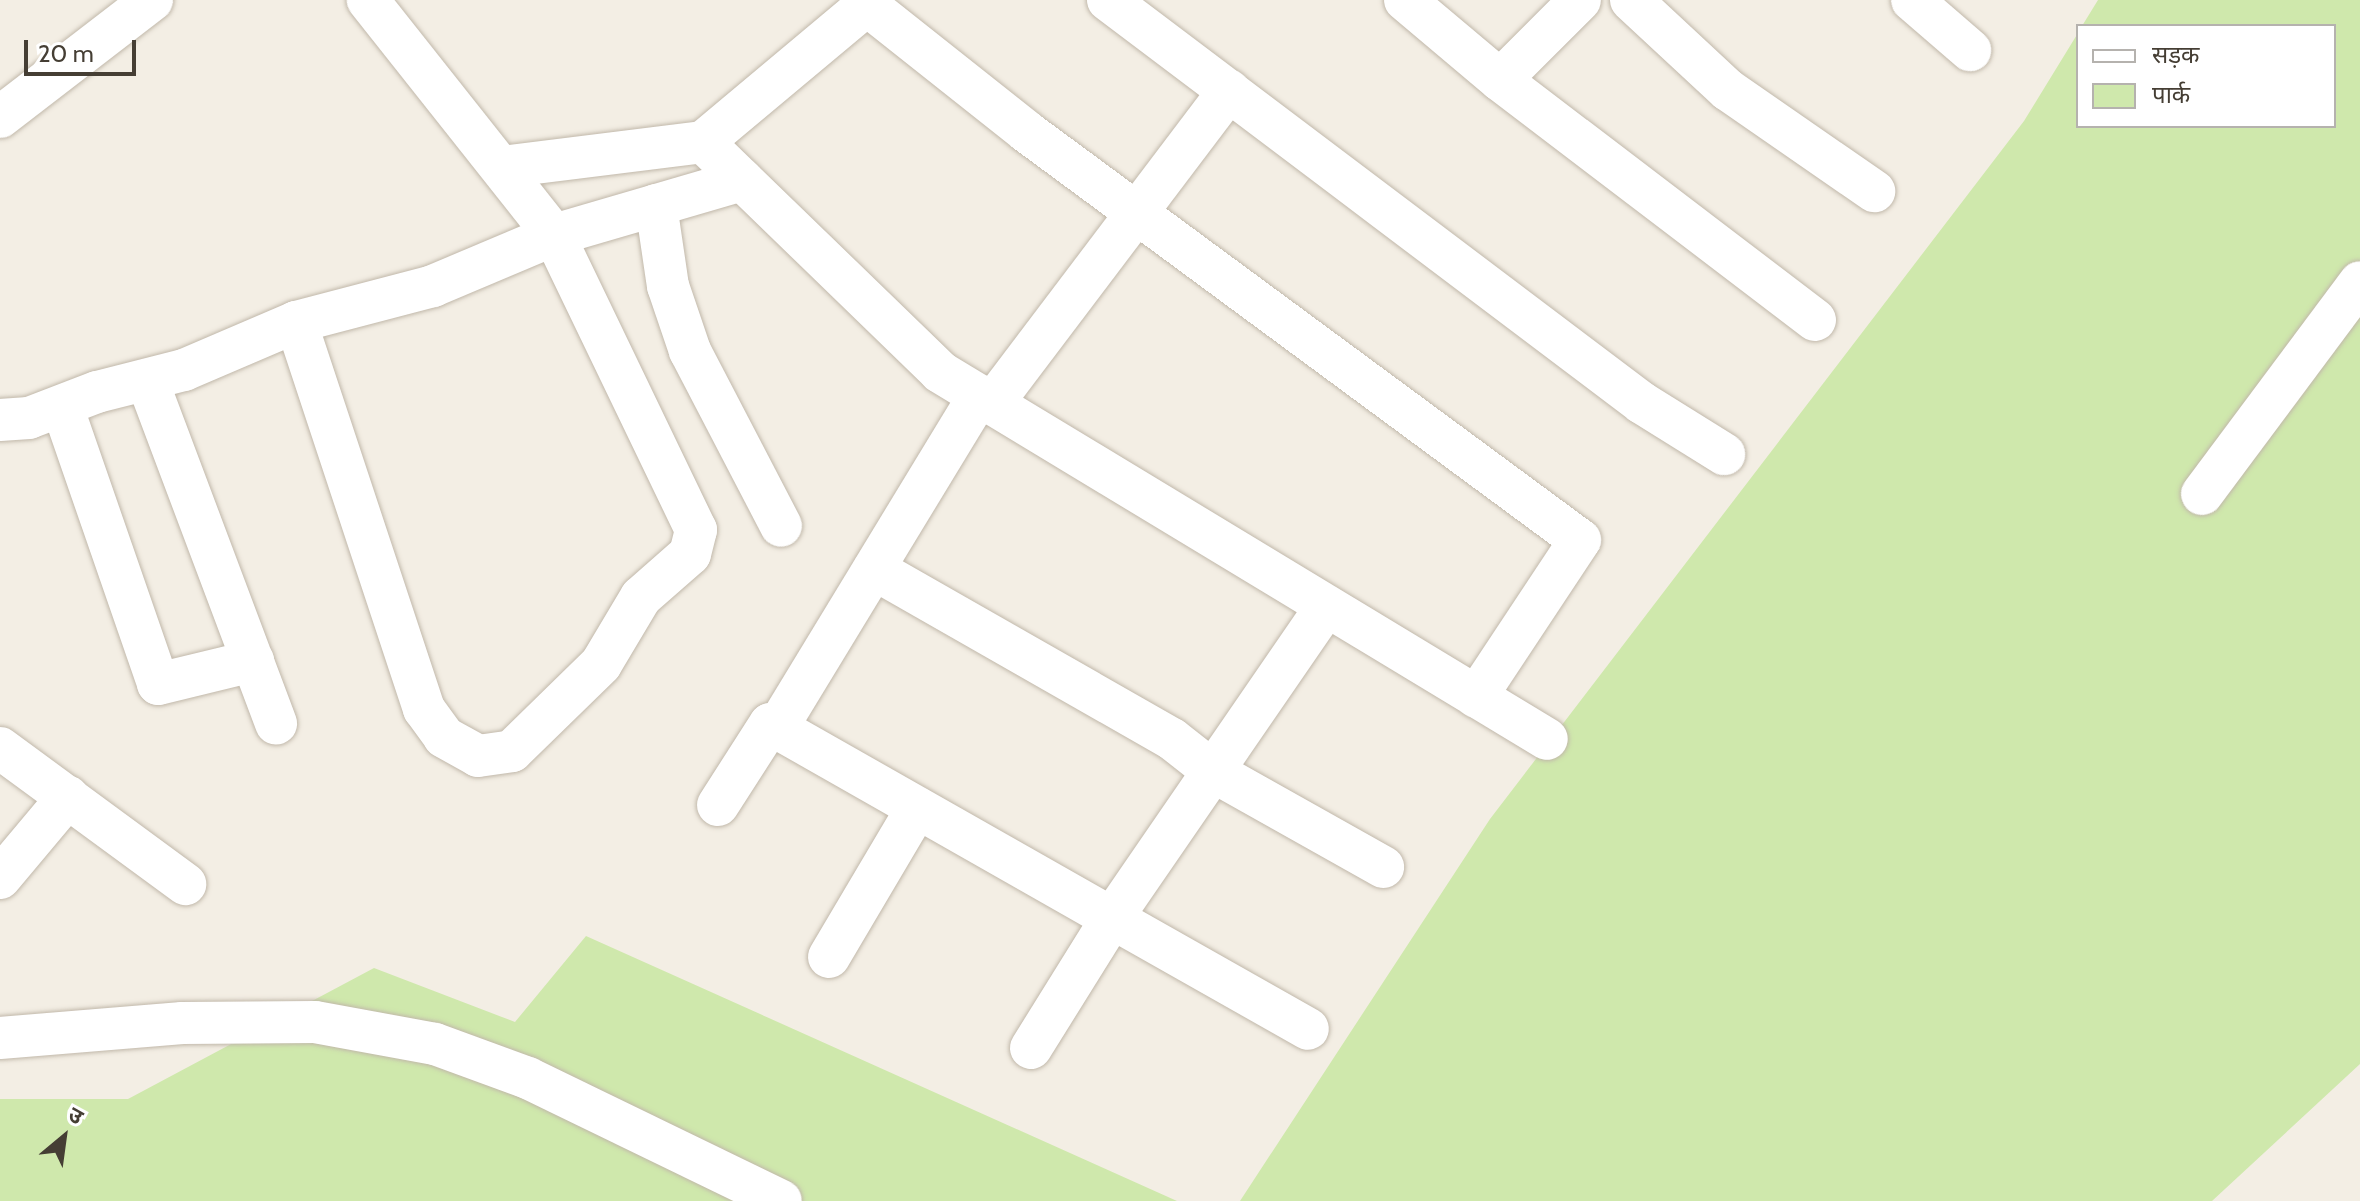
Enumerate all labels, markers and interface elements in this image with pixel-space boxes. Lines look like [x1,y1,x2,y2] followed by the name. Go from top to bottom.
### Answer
[28,24,140,74] scale bar
[2076,24,2336,128] legend
[38,39,94,68] text: 20 m
[2152,40,2200,69] text: सड़क
[2152,80,2190,109] text: पार्क
[24,1097,104,1177] north arrow
[64,1101,88,1131] text: उ

